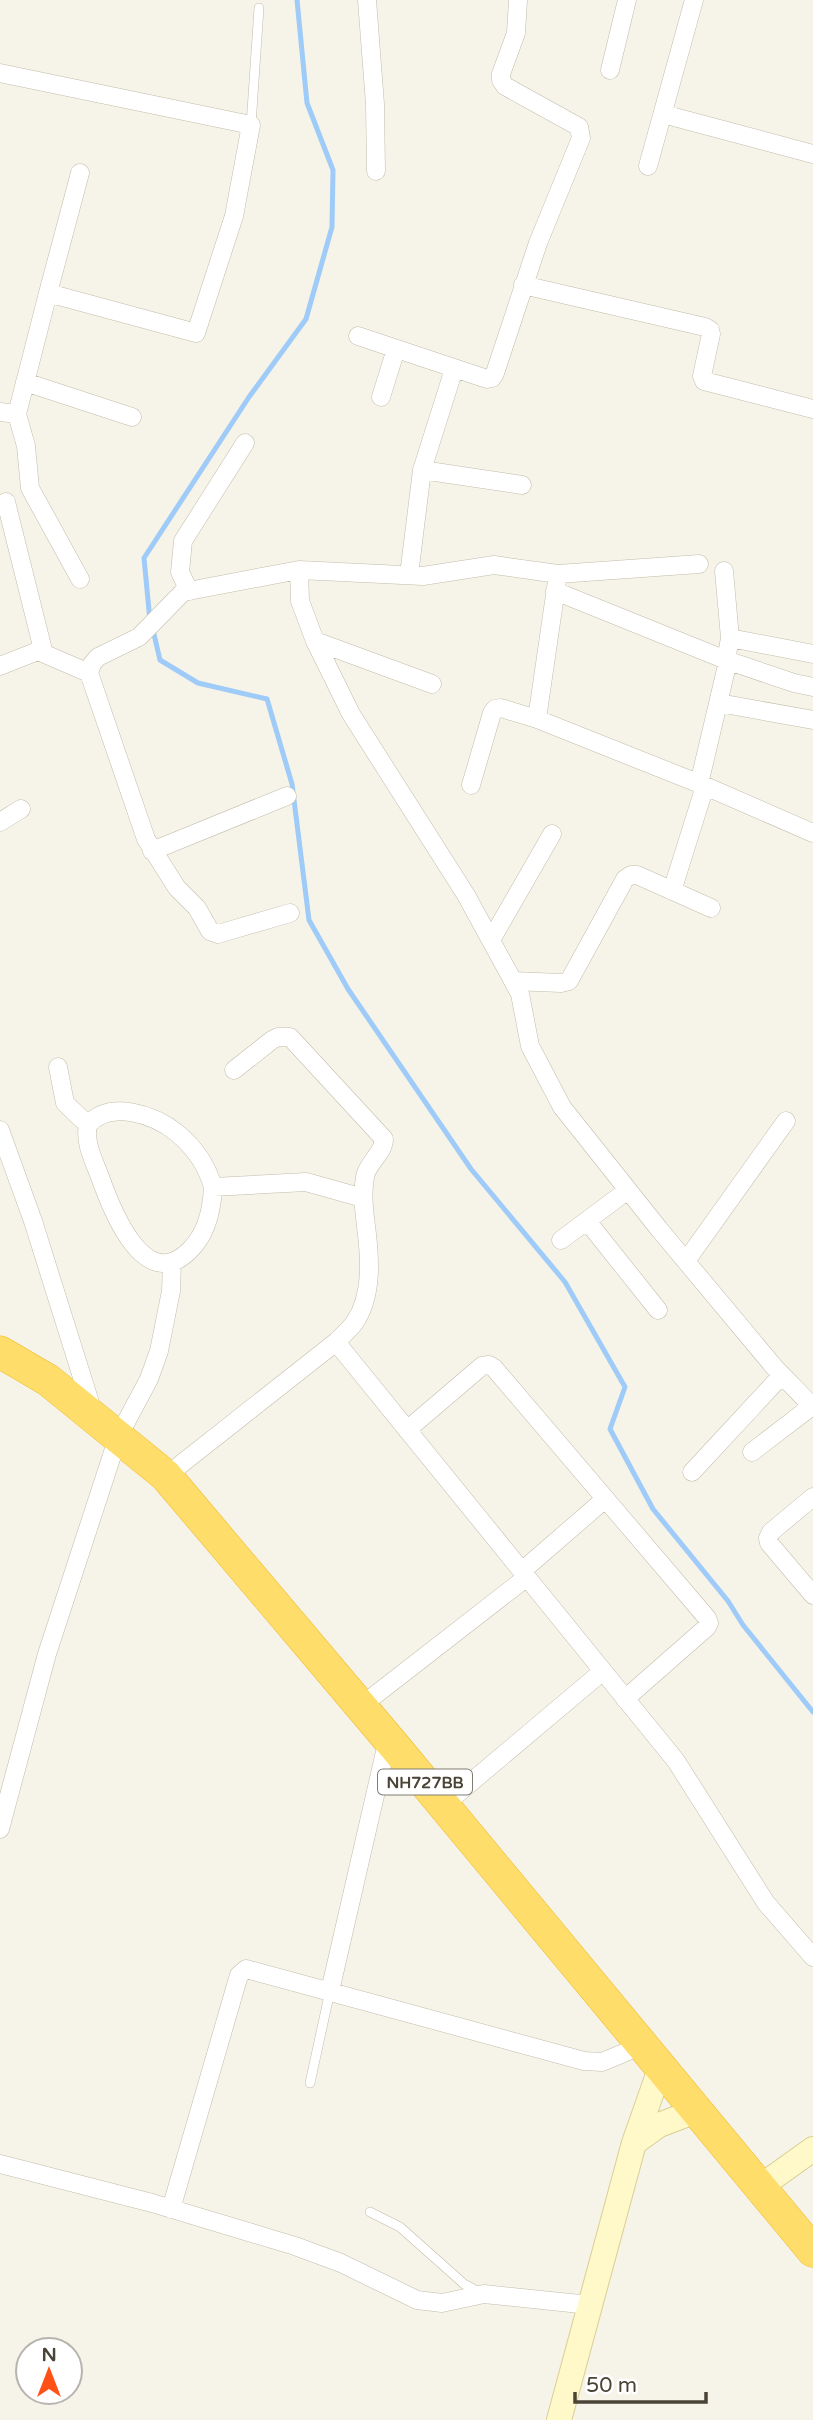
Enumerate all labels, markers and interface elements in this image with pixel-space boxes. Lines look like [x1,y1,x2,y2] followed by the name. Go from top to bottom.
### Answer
[378,1770,472,1795] road number: NH727BB
[14,2336,84,2406] north arrow
[41,2344,57,2366] text: N
[575,2360,706,2404] scale bar
[586,2373,637,2398] text: 50 m

